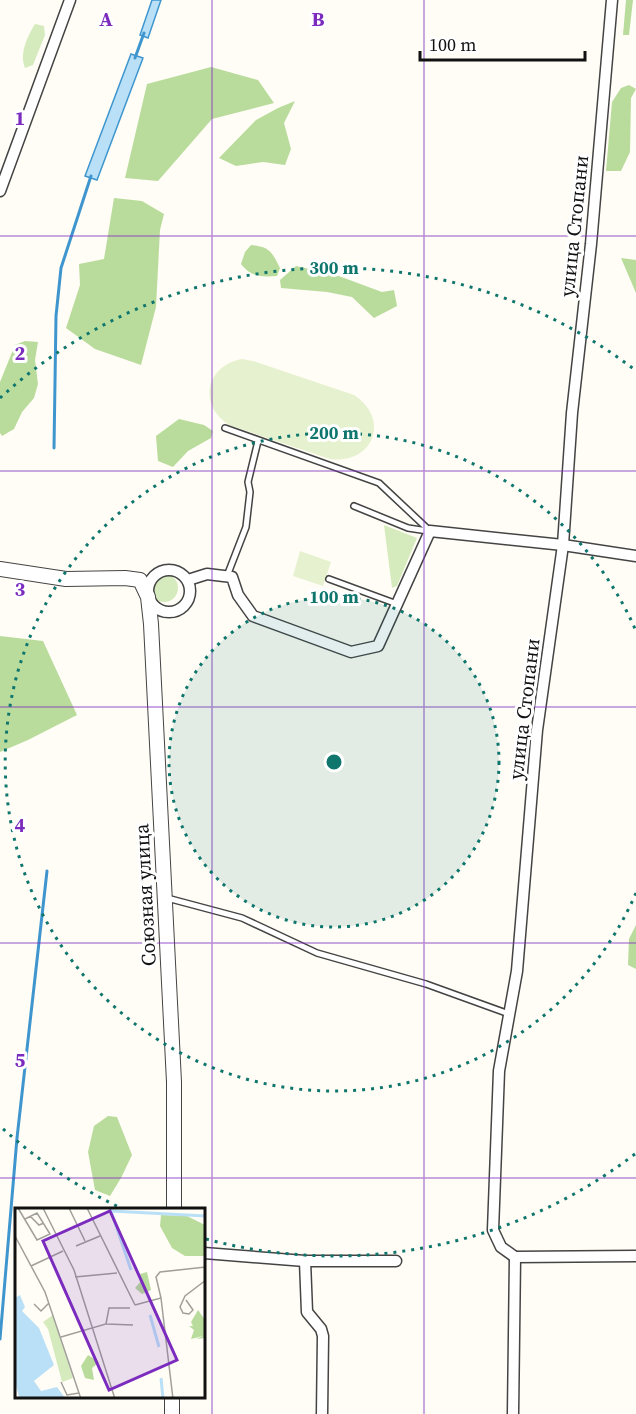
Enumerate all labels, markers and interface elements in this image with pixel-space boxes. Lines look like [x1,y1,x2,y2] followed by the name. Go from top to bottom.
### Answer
[99,5,113,33] text: A
[311,5,325,33] text: B
[420,24,585,62] scale bar
[429,32,476,57] text: 100 m
[15,104,25,132] text: 1
[553,154,595,298] street label: улица Стопани
[309,255,359,280] text: 300 m
[15,339,26,367] text: 2
[309,420,359,445] text: 200 m
[15,575,26,603] text: 3
[309,584,359,609] text: 100 m
[501,637,547,781] street label: улица Стопани
[324,752,344,772] centre of rings
[15,811,26,839] text: 4
[127,822,163,967] street label: Союзная улица
[15,1046,26,1074] text: 5
[15,1208,206,1399] inset map

